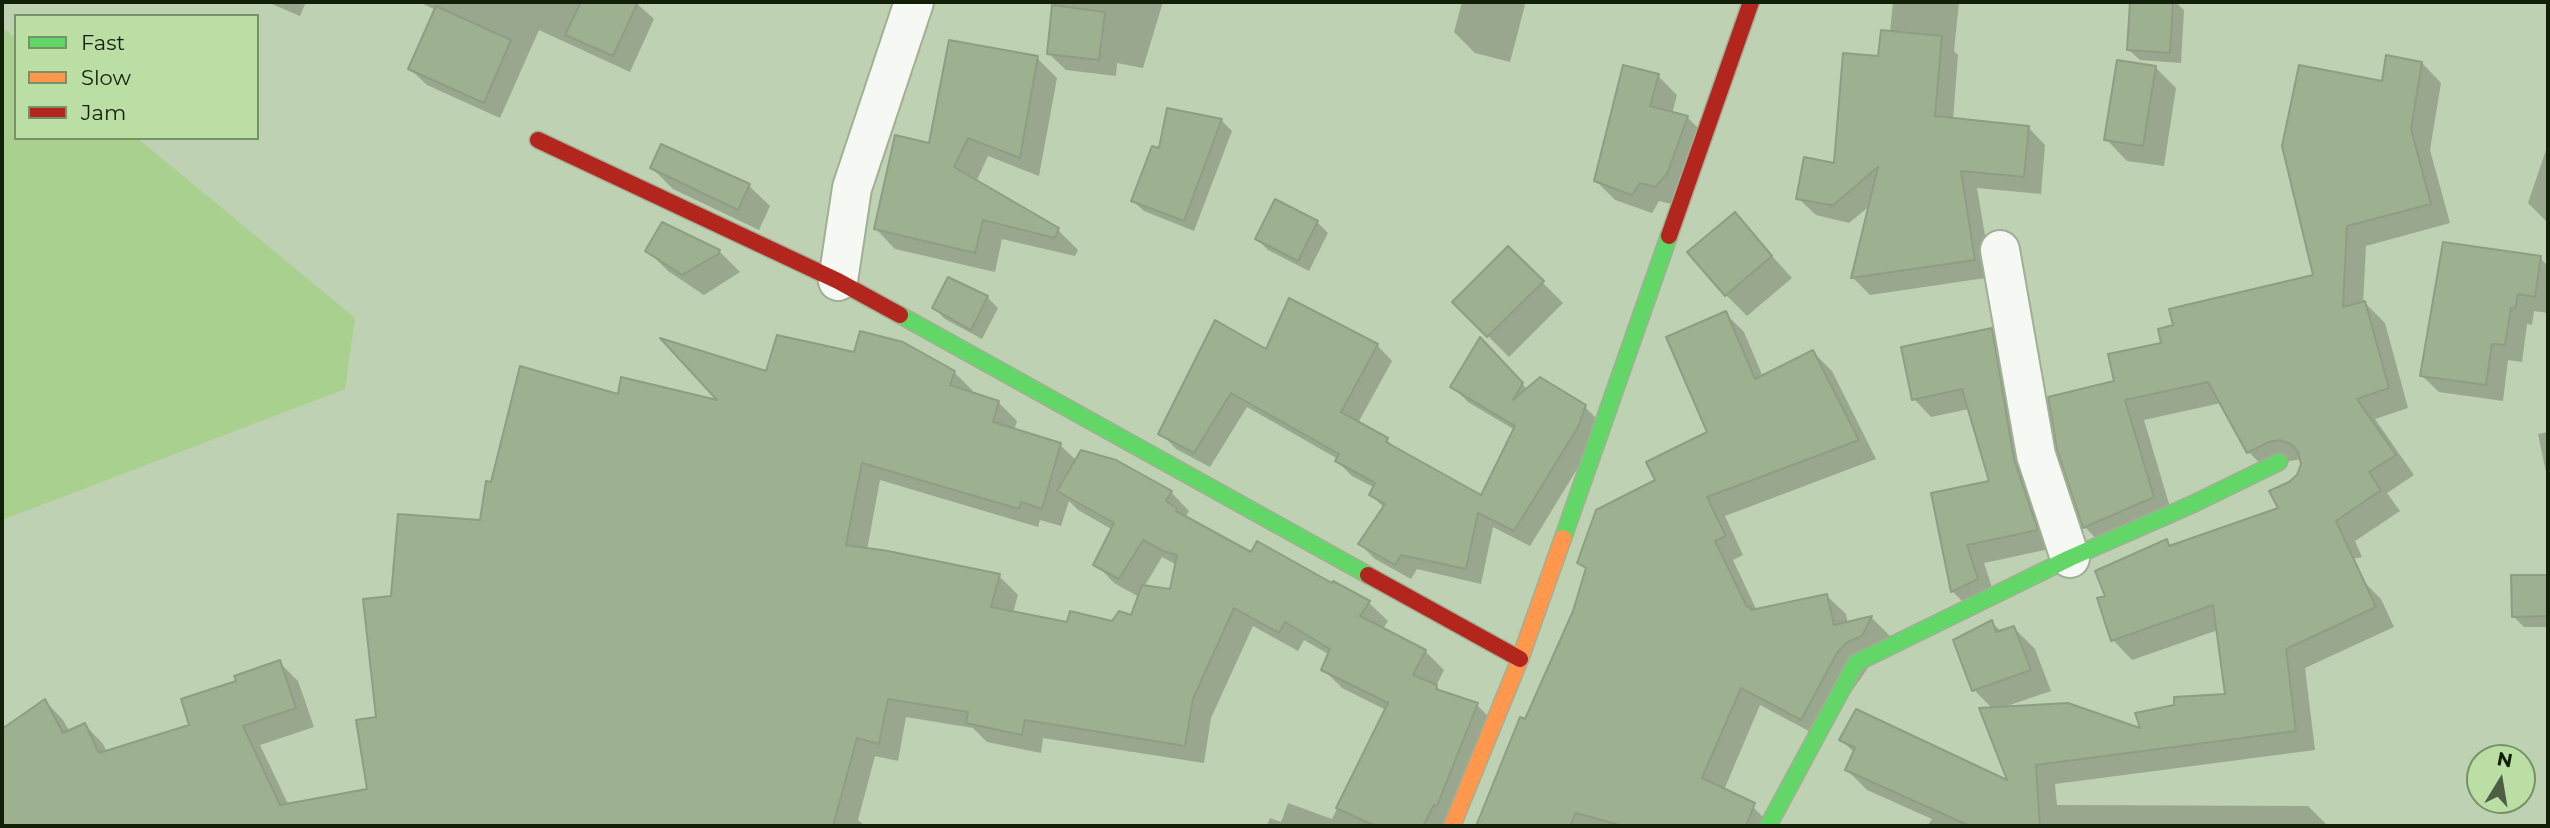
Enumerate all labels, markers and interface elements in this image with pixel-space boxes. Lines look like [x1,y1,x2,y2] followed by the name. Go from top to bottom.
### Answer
[14,14,259,140] legend
[81,30,125,55] text: Fast
[81,65,131,90] text: Slow
[81,100,126,125] text: Jam
[2466,744,2536,814] north arrow
[2495,747,2514,773] text: N

